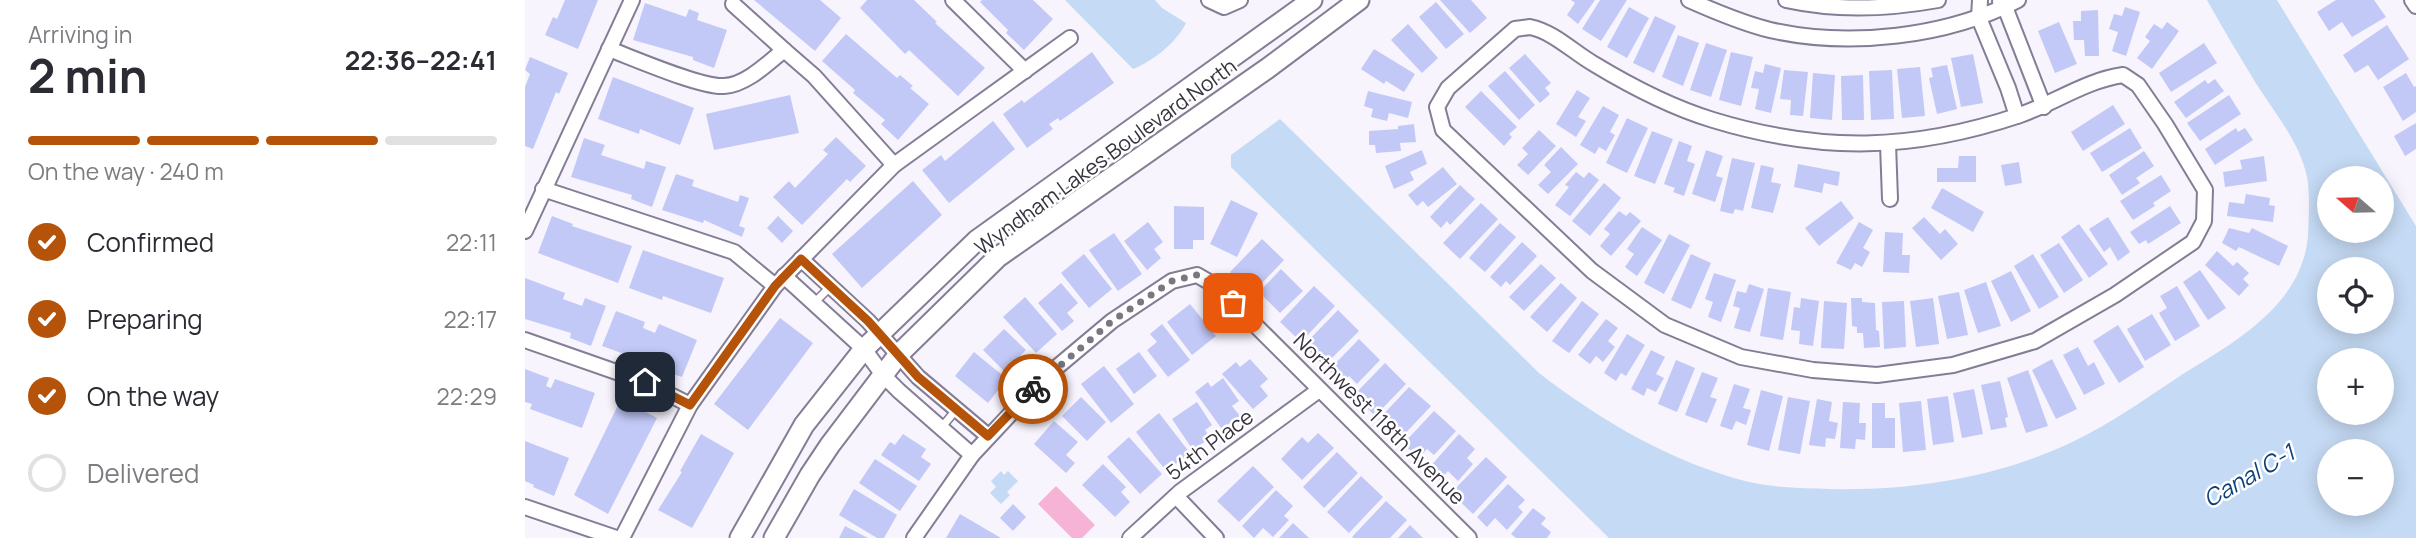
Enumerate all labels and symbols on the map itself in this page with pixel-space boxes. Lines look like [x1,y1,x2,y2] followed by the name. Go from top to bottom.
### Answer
[969,52,1242,261] street label: Wyndham Lakes Boulevard North
[2317,166,2394,243] north arrow
[1203,273,1263,333] pin
[1288,326,1472,510] street label: Northwest 118th Avenue
[615,352,675,412] pin
[998,354,1068,424] courier
[1160,402,1259,486] street label: 54th Place
[2197,435,2302,514] water label: Canal C-1

